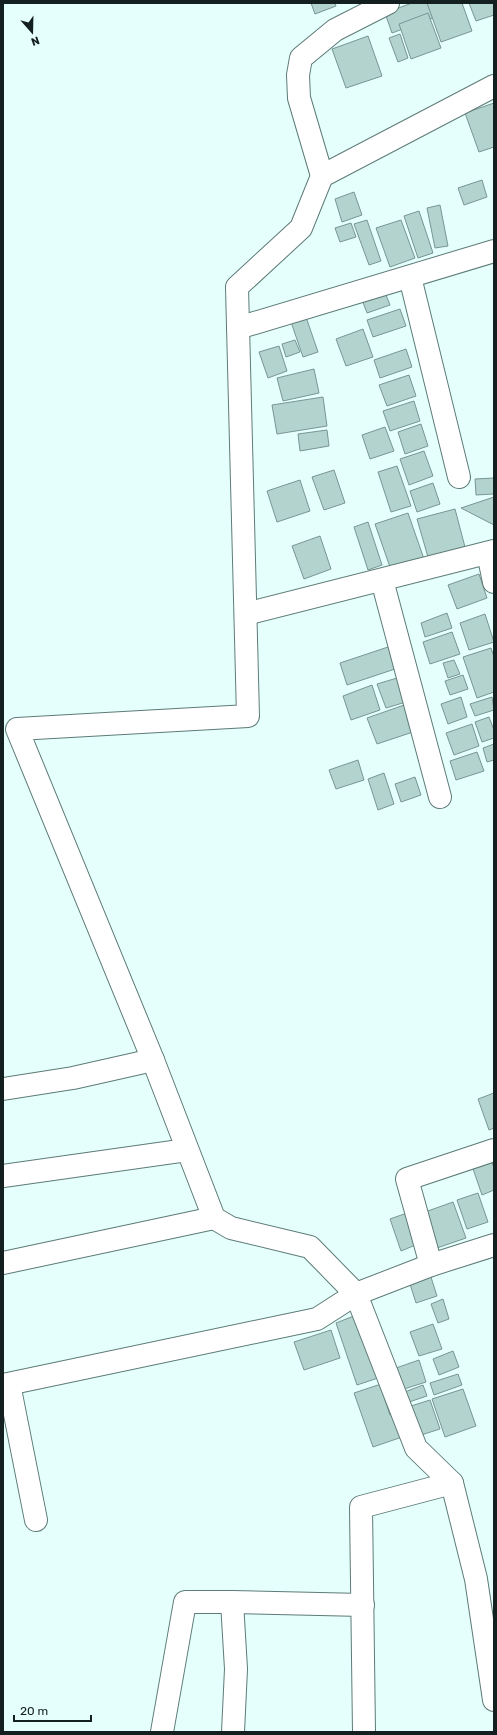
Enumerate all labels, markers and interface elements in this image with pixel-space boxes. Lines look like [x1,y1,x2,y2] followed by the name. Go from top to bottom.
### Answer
[12,12,52,52] north arrow
[29,33,41,48] text: N
[14,1697,91,1723] scale bar
[20,1704,48,1718] text: 20 m

